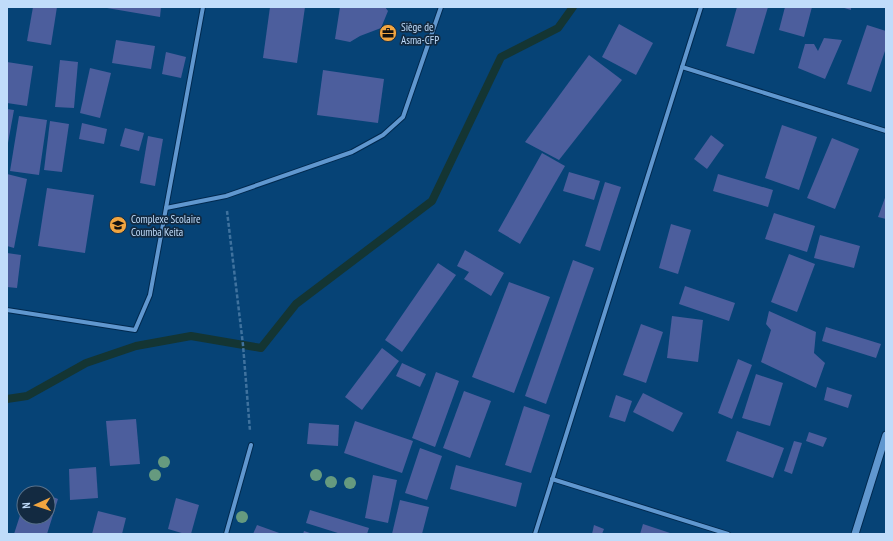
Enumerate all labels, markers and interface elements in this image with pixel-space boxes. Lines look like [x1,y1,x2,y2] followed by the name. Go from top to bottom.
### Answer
[401,20,439,47] place label: Siège de Asma-CFP
[378,23,398,43] office icon: Siège de Asma-CFP
[131,212,201,239] place label: Complexe Scolaire Coumba Keita
[108,215,128,235] school or university icon: Complexe Scolaire Coumba Keita
[16,485,56,525] north arrow
[19,502,33,509] text: N

